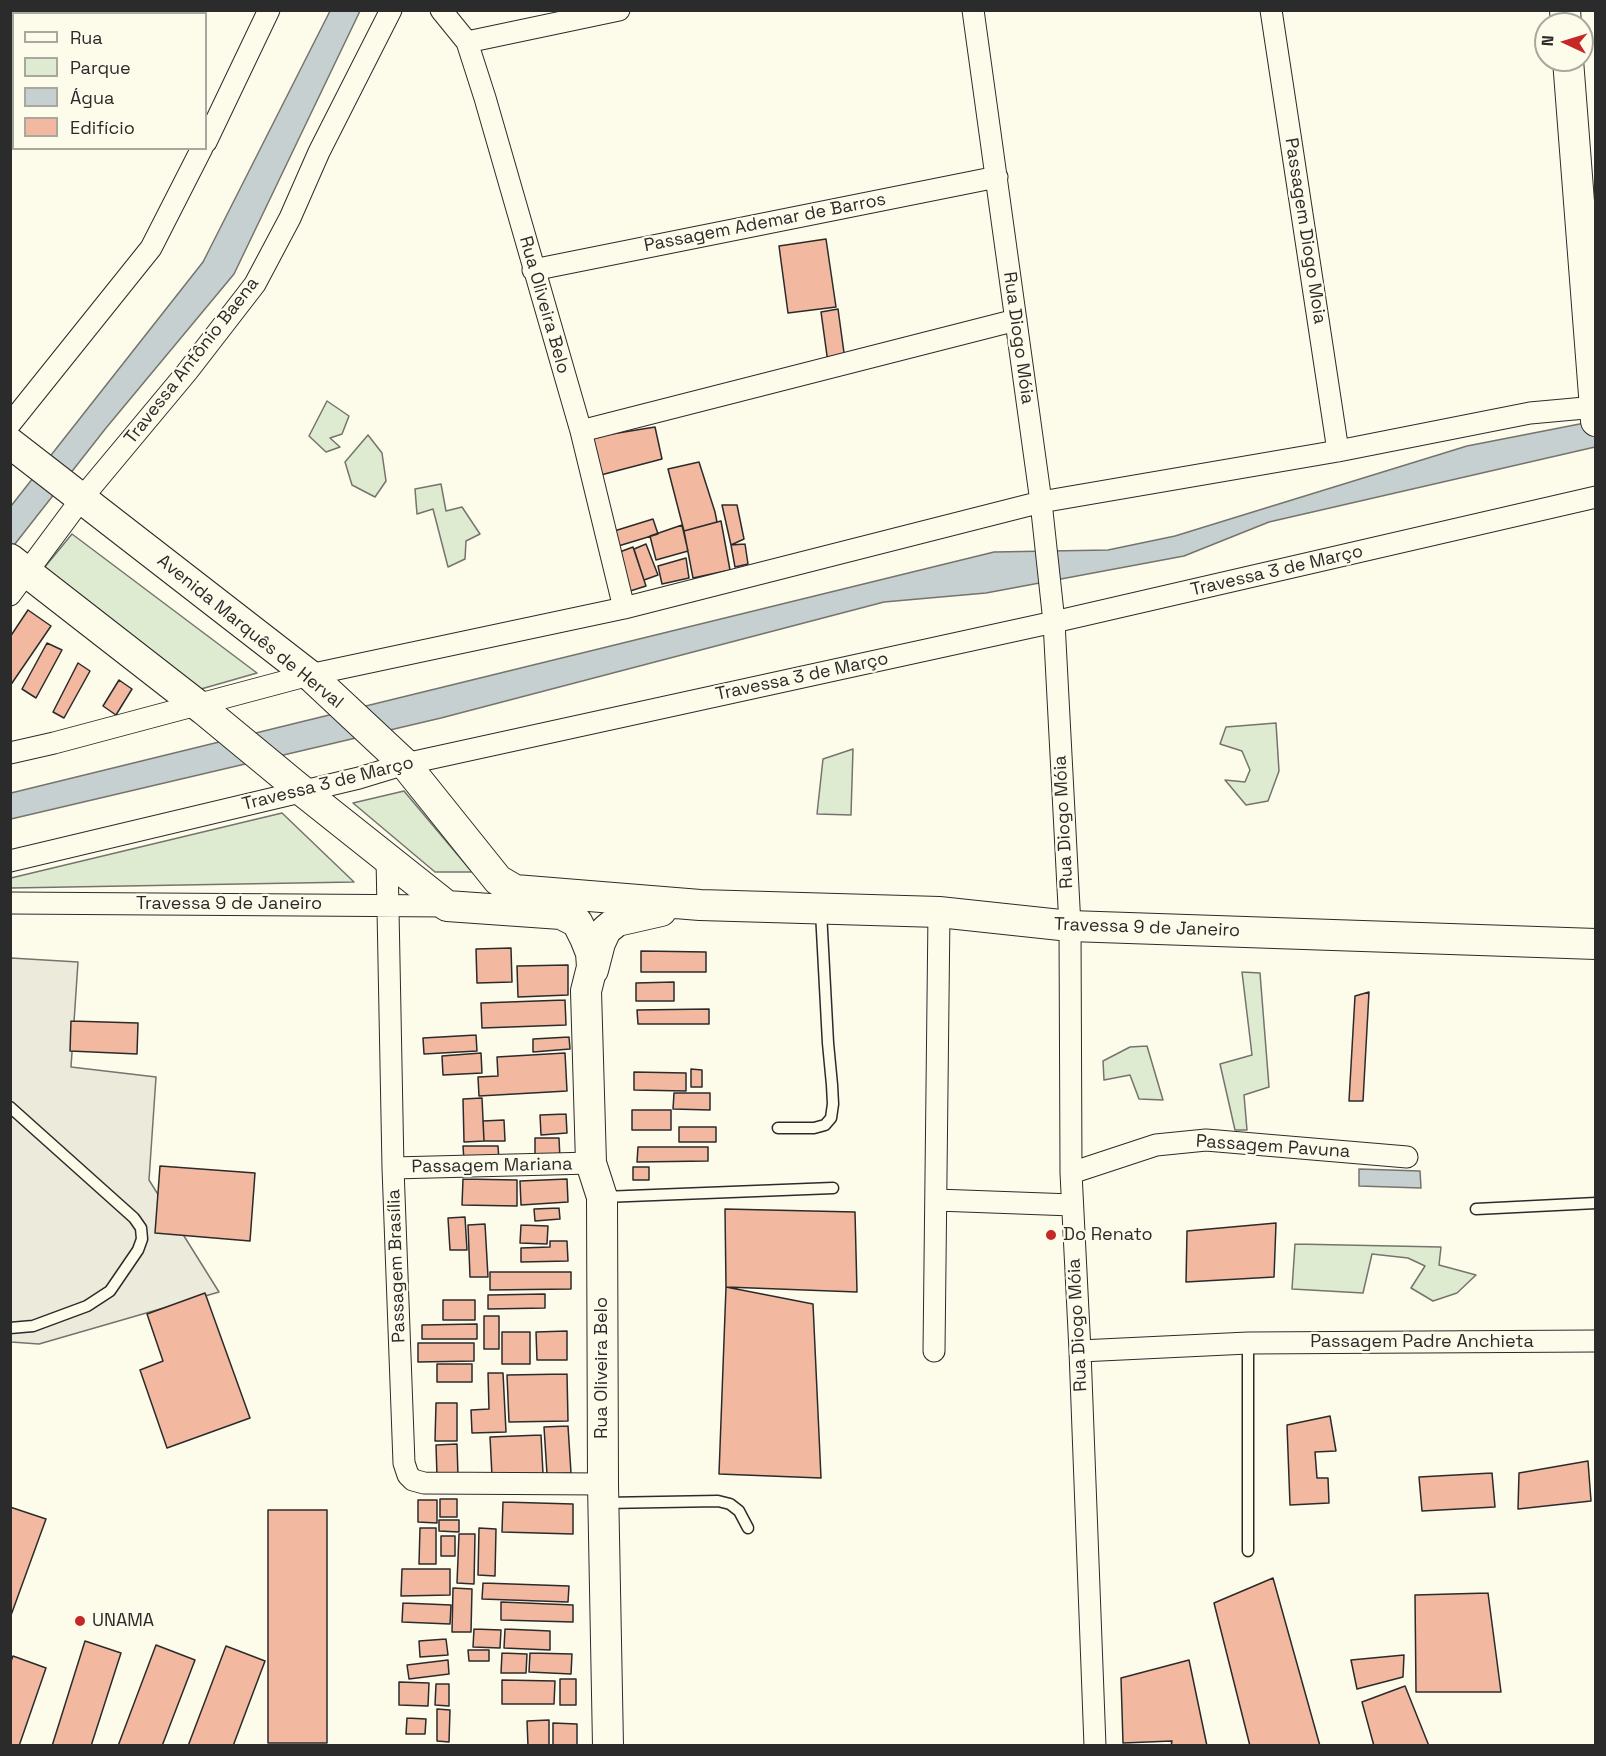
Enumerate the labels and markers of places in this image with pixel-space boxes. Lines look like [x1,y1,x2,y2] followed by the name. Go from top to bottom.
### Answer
[1063,1224,1153,1246] place label: Do Renato
[1044,1228,1058,1242] marker: Do Renato
[92,1610,154,1632] place label: UNAMA
[73,1614,87,1628] marker: UNAMA

